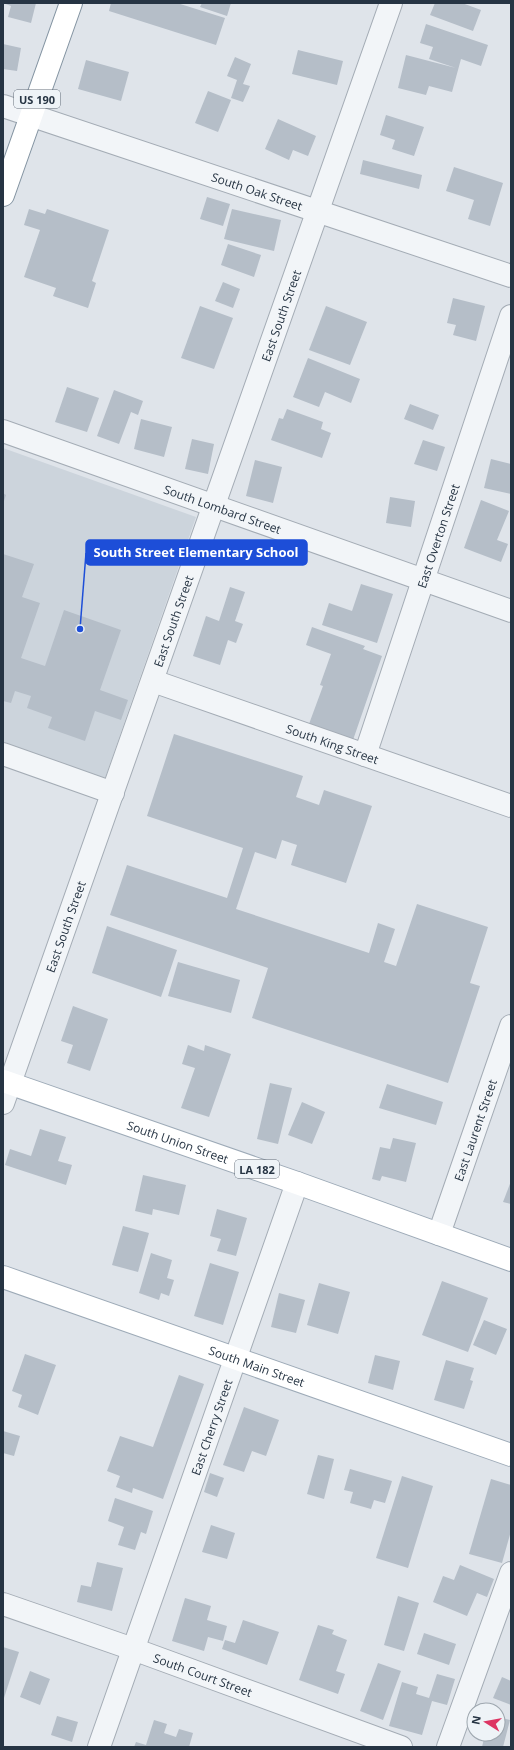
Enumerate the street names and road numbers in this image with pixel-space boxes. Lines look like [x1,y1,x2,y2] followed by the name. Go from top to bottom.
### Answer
[14,90,60,108] road number: US 190
[209,168,305,214] street label: South Oak Street
[257,267,305,364] street label: East South Street
[162,480,284,537] street label: South Lombard Street
[413,481,463,590] street label: East Overton Street
[149,573,197,669] street label: East South Street
[284,720,381,768] street label: South King Street
[41,879,89,975] street label: East South Street
[449,1077,500,1183] street label: East Laurent Street
[125,1116,231,1167] street label: South Union Street
[235,1160,279,1178] road number: LA 182
[207,1341,307,1391] street label: South Main Street
[187,1377,236,1477] street label: East Cherry Street
[151,1649,255,1700] street label: South Court Street

